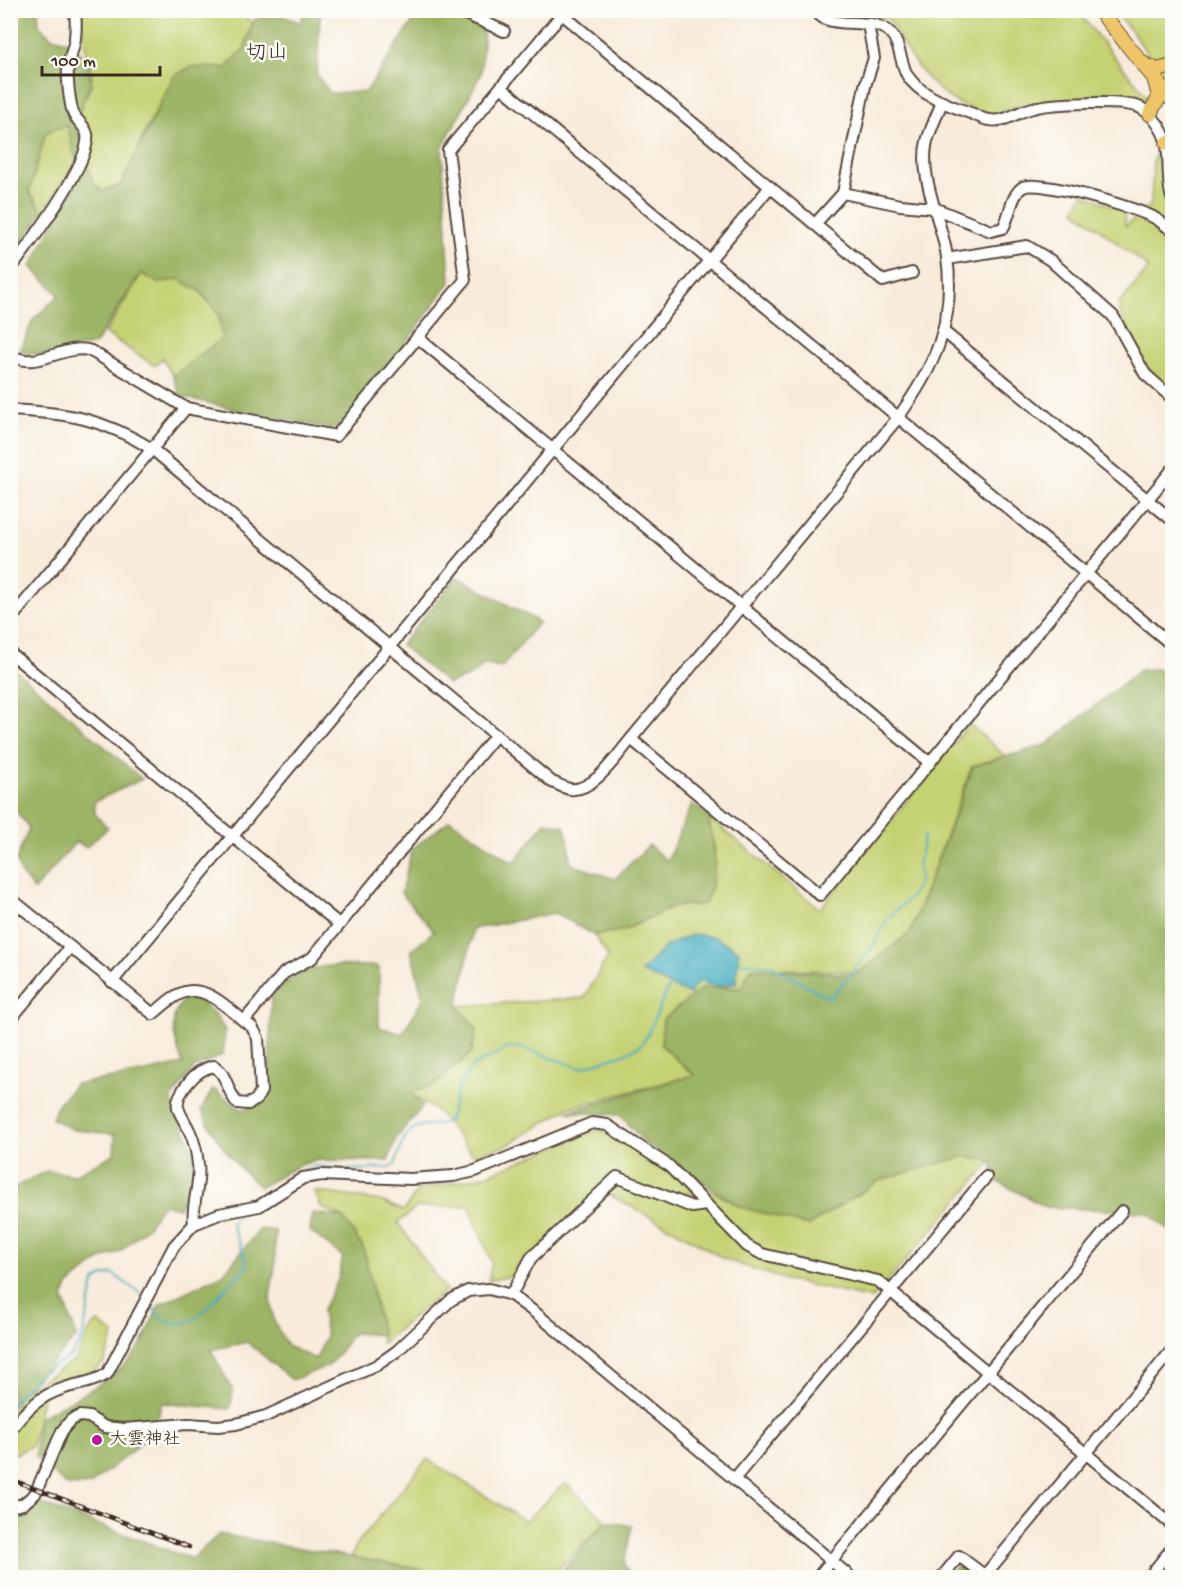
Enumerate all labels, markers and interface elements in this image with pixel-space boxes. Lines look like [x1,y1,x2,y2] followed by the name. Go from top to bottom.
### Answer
[42,39,160,77] scale bar
[246,42,288,67] district label: 切山
[50,52,96,73] text: 100 m
[109,1429,181,1451] place label: 大雲神社
[90,1433,104,1447] marker: 大雲神社

